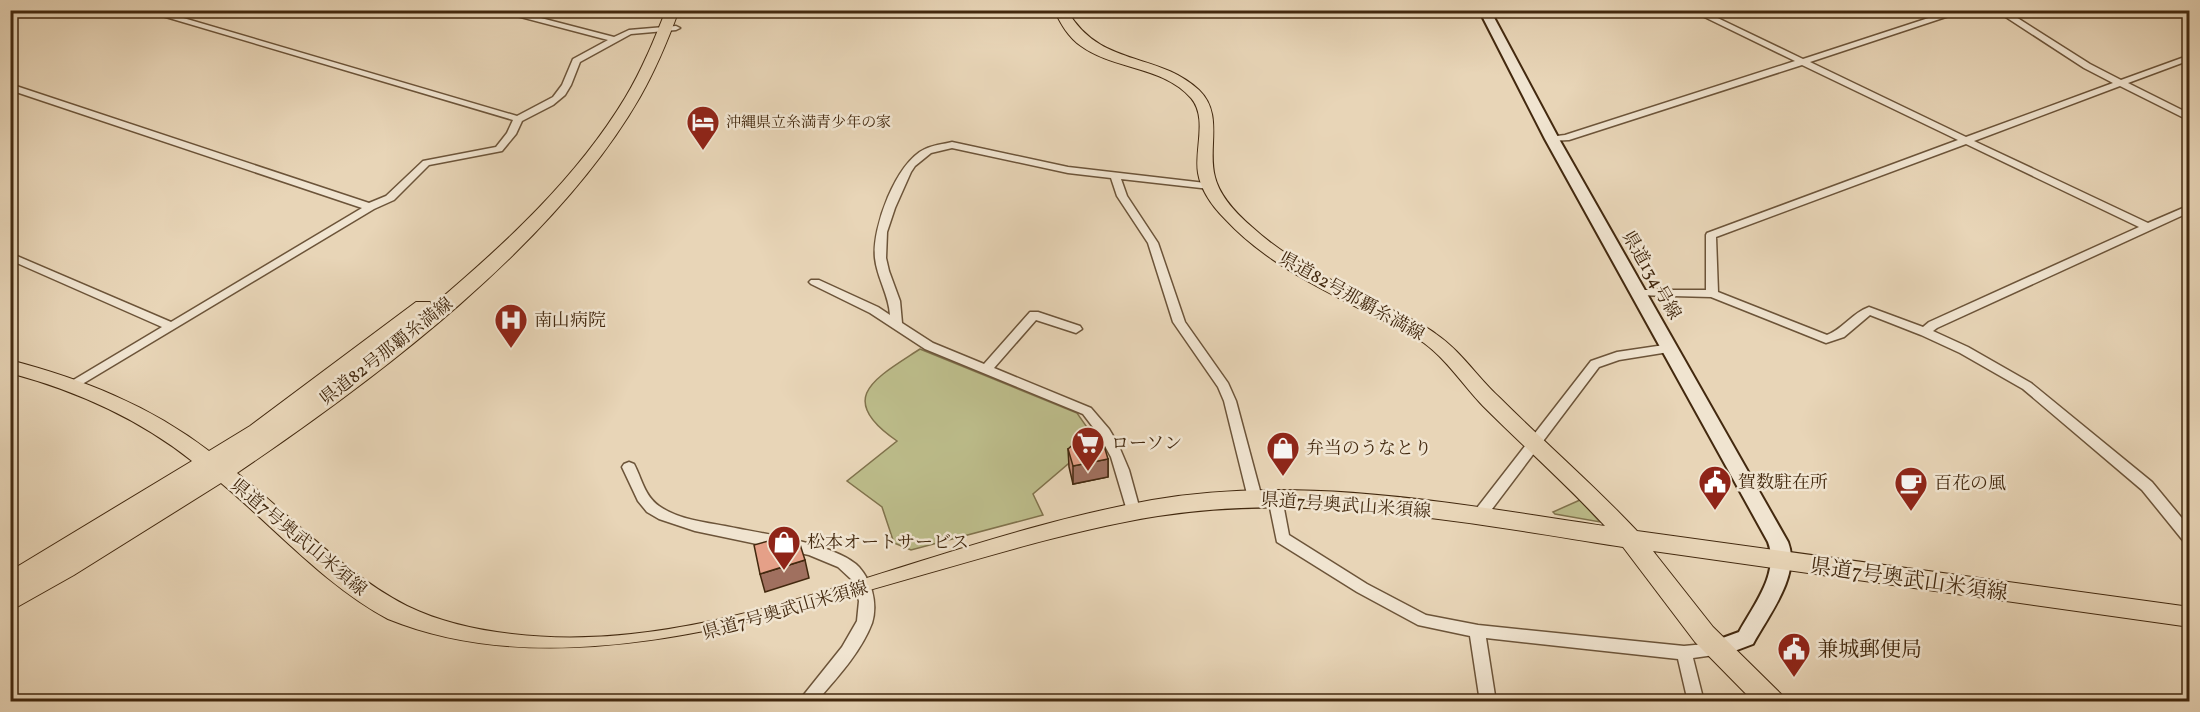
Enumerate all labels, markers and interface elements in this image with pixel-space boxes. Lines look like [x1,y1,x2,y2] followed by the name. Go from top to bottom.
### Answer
[685,104,721,151] hotel icon: 沖縄県立糸満青少年の家
[726,113,891,134] place label: 沖縄県立糸満青少年の家
[1615,227,1686,325] street label: 県道134号線
[1274,247,1429,348] street label: 県道82号那覇糸満線
[315,292,459,412] street label: 県道82号那覇糸満線
[493,302,529,349] hospital icon: 南山病院
[534,309,606,334] place label: 南山病院
[1070,425,1106,472] supermarket icon: ローソン
[1265,430,1301,477] shop icon: 弁当のうなとり
[1111,432,1182,457] place label: ローソン
[1306,437,1432,462] place label: 弁当のうなとり
[1697,464,1733,511] public building icon: 賀数駐在所
[1893,465,1929,512] cafe icon: 百花の風
[1738,471,1828,496] place label: 賀数駐在所
[1934,472,2006,497] place label: 百花の風
[225,474,371,603] street label: 県道7号奥武山米須線
[1260,488,1432,525] street label: 県道7号奥武山米須線
[766,524,802,571] shop icon: 松本オートサービス
[807,531,969,556] place label: 松本オートサービス
[1808,552,2009,609] street label: 県道7号奥武山米須線
[700,576,871,647] street label: 県道7号奥武山米須線
[1776,631,1812,678] public building icon: 兼城郵便局
[1817,636,1922,665] place label: 兼城郵便局

